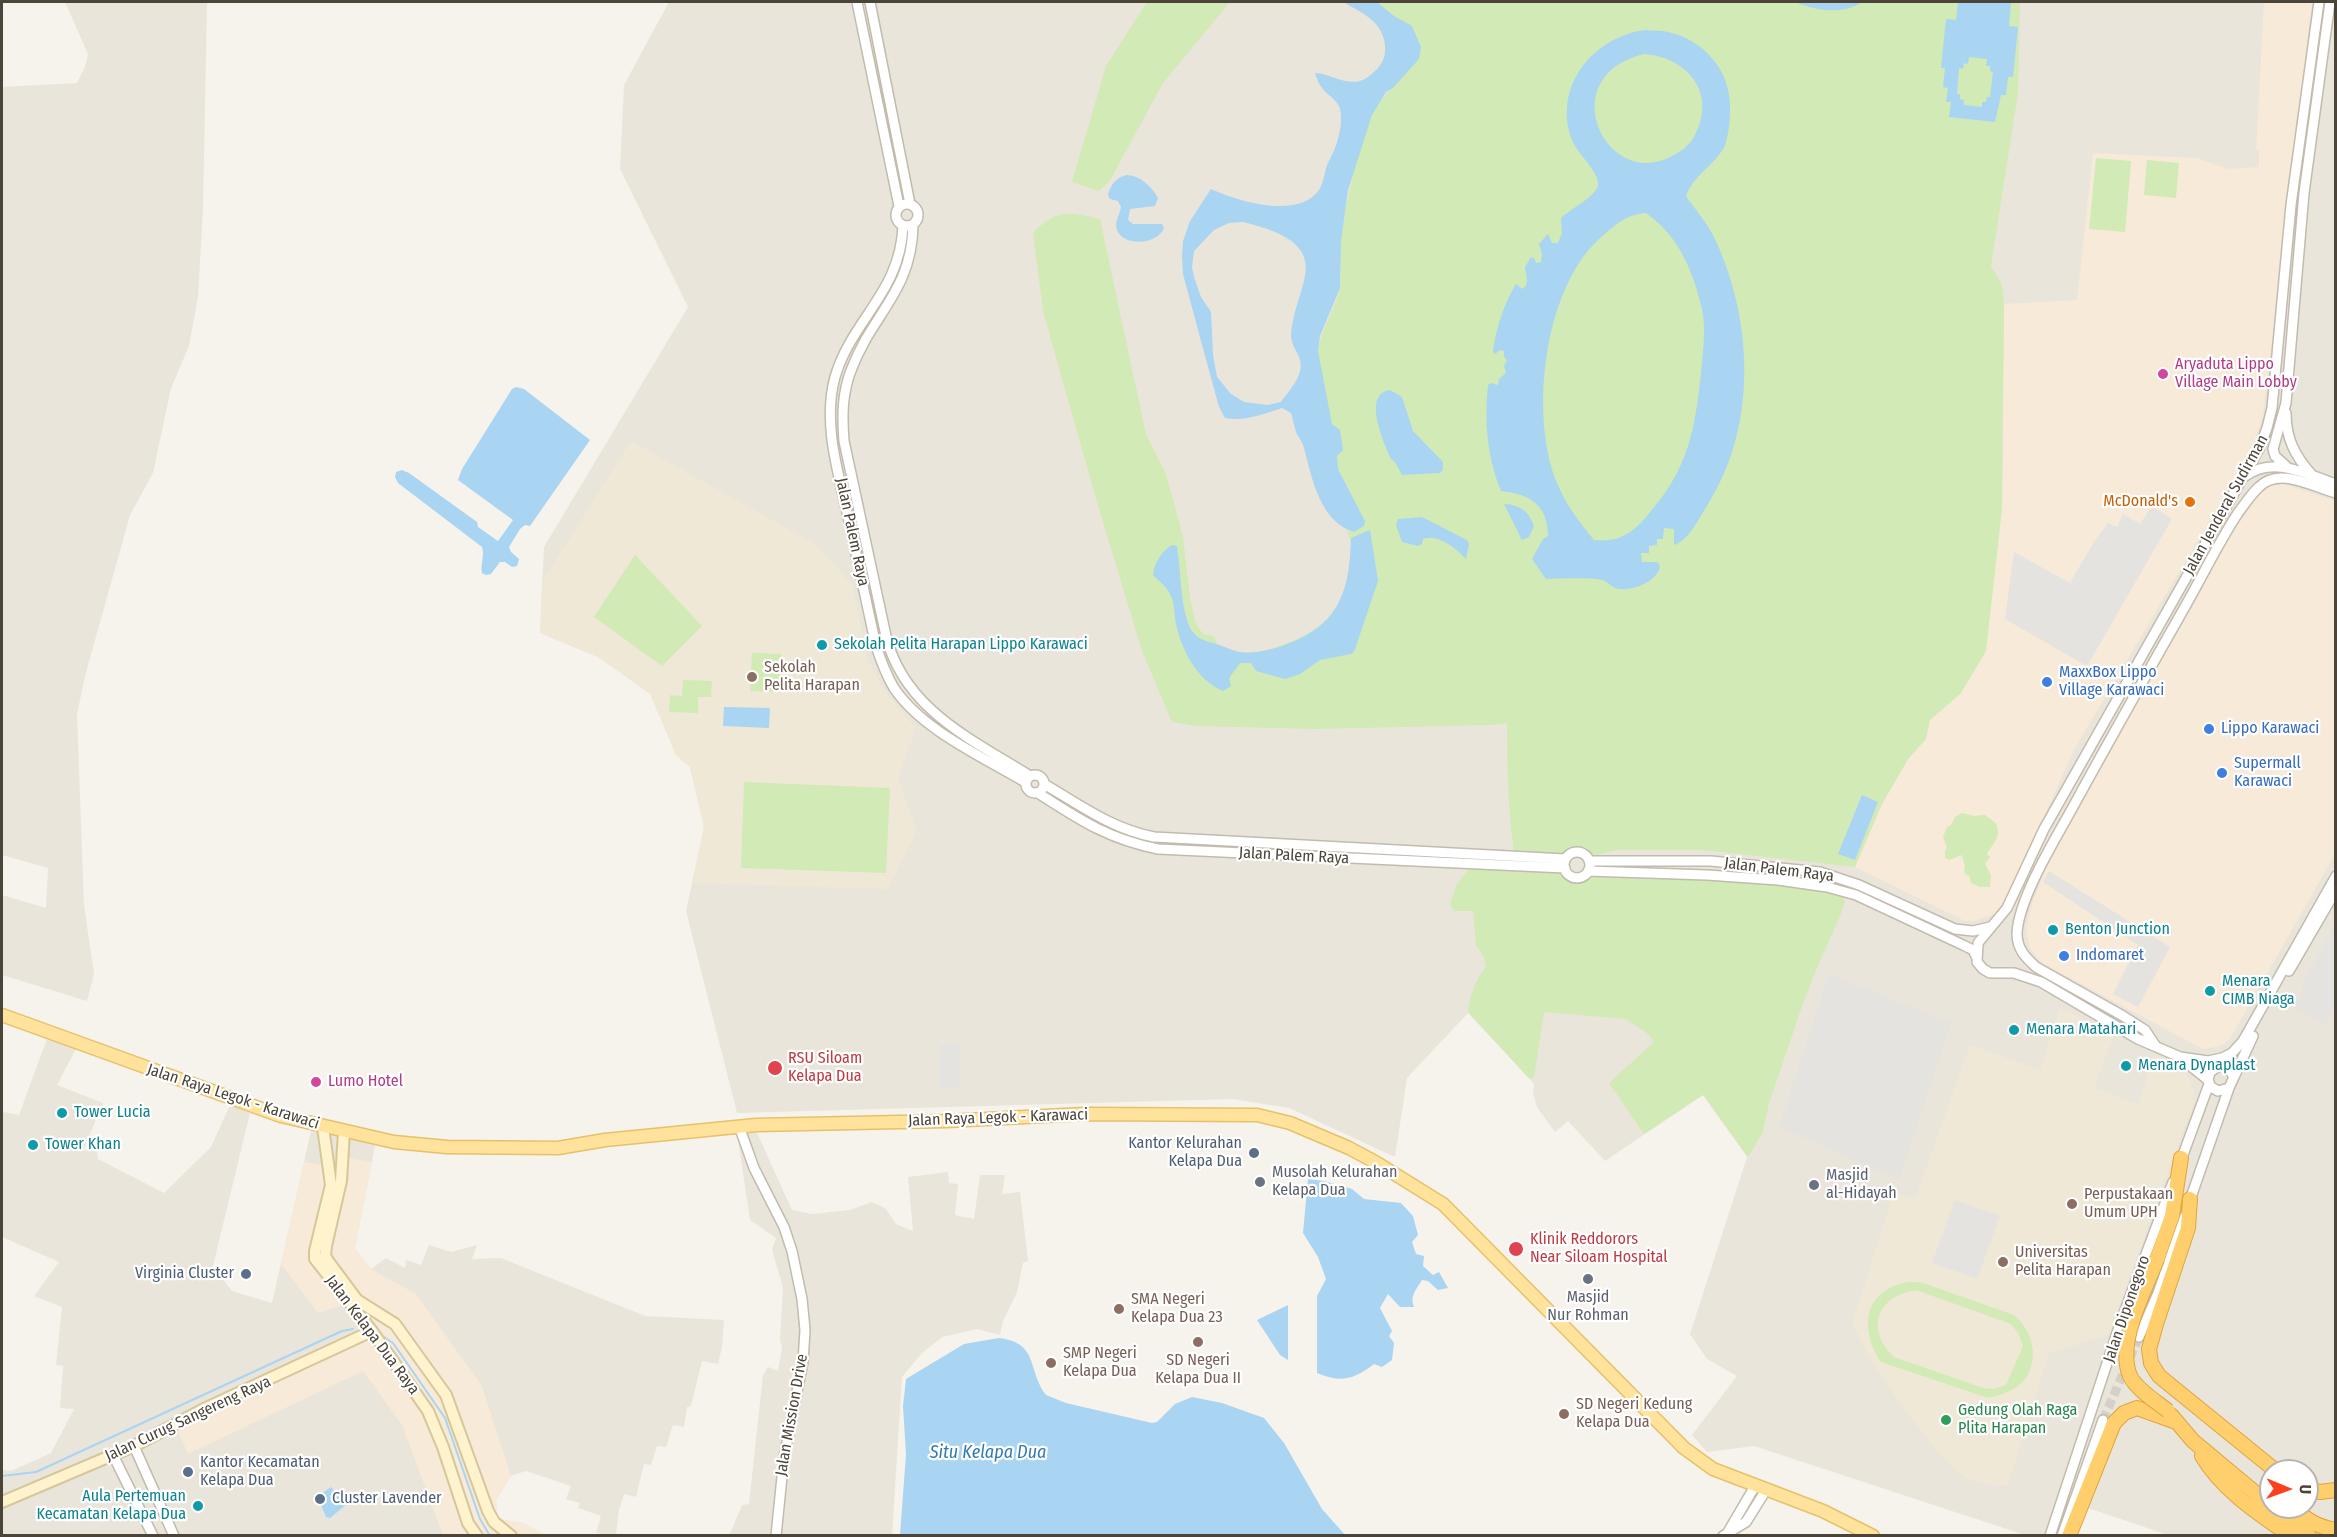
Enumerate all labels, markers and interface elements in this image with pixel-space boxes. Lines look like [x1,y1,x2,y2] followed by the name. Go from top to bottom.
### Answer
[2175,355,2297,393] place label: Aryaduta Lippo Village Main Lobby
[2156,367,2170,381] marker: Aryaduta Lippo Village Main Lobby
[2179,432,2273,578] street label: Jalan Jenderal Sudirman
[831,476,873,588] street label: Jalan Palem Raya
[2103,492,2178,512] place label: McDonald's
[2183,495,2197,509] marker: McDonald's
[834,635,1088,655] place label: Sekolah Pelita Harapan Lippo Karawaci
[815,638,829,652] marker: Sekolah Pelita Harapan Lippo Karawaci
[764,658,860,696] place label: Sekolah Pelita Harapan
[2059,663,2164,701] place label: MaxxBox Lippo Village Karawaci
[745,670,759,684] marker: Sekolah Pelita Harapan
[2040,675,2054,689] marker: MaxxBox Lippo Village Karawaci
[2221,719,2319,739] place label: Lippo Karawaci
[2202,722,2216,736] marker: Lippo Karawaci
[2234,754,2301,792] place label: Supermall Karawaci
[2215,766,2229,780] marker: Supermall Karawaci
[1238,844,1350,868] street label: Jalan Palem Raya
[1723,854,1835,886] street label: Jalan Palem Raya
[2065,920,2170,940] place label: Benton Junction
[2046,923,2060,937] marker: Benton Junction
[2076,946,2144,966] place label: Indomaret
[2057,949,2071,963] marker: Indomaret
[2222,972,2295,1010] place label: Menara CIMB Niaga
[2203,984,2217,998] marker: Menara CIMB Niaga
[2026,1020,2136,1040] place label: Menara Matahari
[2007,1023,2021,1037] marker: Menara Matahari
[788,1049,862,1087] place label: RSU Siloam Kelapa Dua
[2138,1056,2255,1076] place label: Menara Dynaplast
[766,1059,784,1077] marker: RSU Siloam Kelapa Dua
[2119,1059,2133,1073] marker: Menara Dynaplast
[144,1060,322,1134] street label: Jalan Raya Legok - Karawaci
[328,1072,403,1092] place label: Lumo Hotel
[309,1075,323,1089] marker: Lumo Hotel
[74,1103,151,1123] place label: Tower Lucia
[908,1105,1088,1131] street label: Jalan Raya Legok - Karawaci
[55,1106,69,1120] marker: Tower Lucia
[1128,1134,1242,1172] place label: Kantor Kelurahan Kelapa Dua
[45,1135,121,1155] place label: Tower Khan
[26,1138,40,1152] marker: Tower Khan
[1247,1146,1261,1160] marker: Kantor Kelurahan Kelapa Dua
[1272,1163,1398,1201] place label: Musolah Kelurahan Kelapa Dua
[1826,1166,1897,1204] place label: Masjid al-Hidayah
[1253,1175,1267,1189] marker: Musolah Kelurahan Kelapa Dua
[1807,1178,1821,1192] marker: Masjid al-Hidayah
[2084,1185,2173,1223] place label: Perpustakaan Umum UPH
[2065,1197,2079,1211] marker: Perpustakaan Umum UPH
[1530,1230,1667,1268] place label: Klinik Reddorors Near Siloam Hospital
[1507,1240,1525,1258] marker: Klinik Reddorors Near Siloam Hospital
[2015,1243,2111,1281] place label: Universitas Pelita Harapan
[2100,1253,2154,1365] street label: Jalan Diponegoro
[1996,1255,2010,1269] marker: Universitas Pelita Harapan
[135,1264,234,1284] place label: Virginia Cluster
[239,1267,253,1281] marker: Virginia Cluster
[321,1272,423,1398] street label: Jalan Kelapa Dua Raya
[1581,1272,1595,1286] marker: Masjid Nur Rohman
[1547,1288,1629,1326] place label: Masjid Nur Rohman
[1131,1290,1223,1328] place label: SMA Negeri Kelapa Dua 23
[1112,1302,1126,1316] marker: SMA Negeri Kelapa Dua 23
[1191,1335,1205,1349] marker: SD Negeri Kelapa Dua II
[1063,1344,1137,1382] place label: SMP Negeri Kelapa Dua
[1155,1351,1241,1389] place label: SD Negeri Kelapa Dua II
[772,1352,812,1478] street label: Jalan Mission Drive
[1044,1356,1058,1370] marker: SMP Negeri Kelapa Dua
[102,1372,274,1466] street label: Jalan Curug Sangereng Raya
[1576,1395,1692,1433] place label: SD Negeri Kedung Kelapa Dua
[1958,1401,2077,1439] place label: Gedung Olah Raga Plita Harapan
[1557,1407,1571,1421] marker: SD Negeri Kedung Kelapa Dua
[1939,1413,1953,1427] marker: Gedung Olah Raga Plita Harapan
[930,1442,1046,1464] water label: Situ Kelapa Dua
[200,1453,320,1491] place label: Kantor Kecamatan Kelapa Dua
[2259,1459,2319,1519] north arrow
[181,1465,195,1479] marker: Kantor Kecamatan Kelapa Dua
[2296,1484,2315,1494] text: U
[36,1487,186,1525] place label: Aula Pertemuan Kecamatan Kelapa Dua
[332,1489,442,1509] place label: Cluster Lavender
[313,1492,327,1506] marker: Cluster Lavender
[191,1499,205,1513] marker: Aula Pertemuan Kecamatan Kelapa Dua

